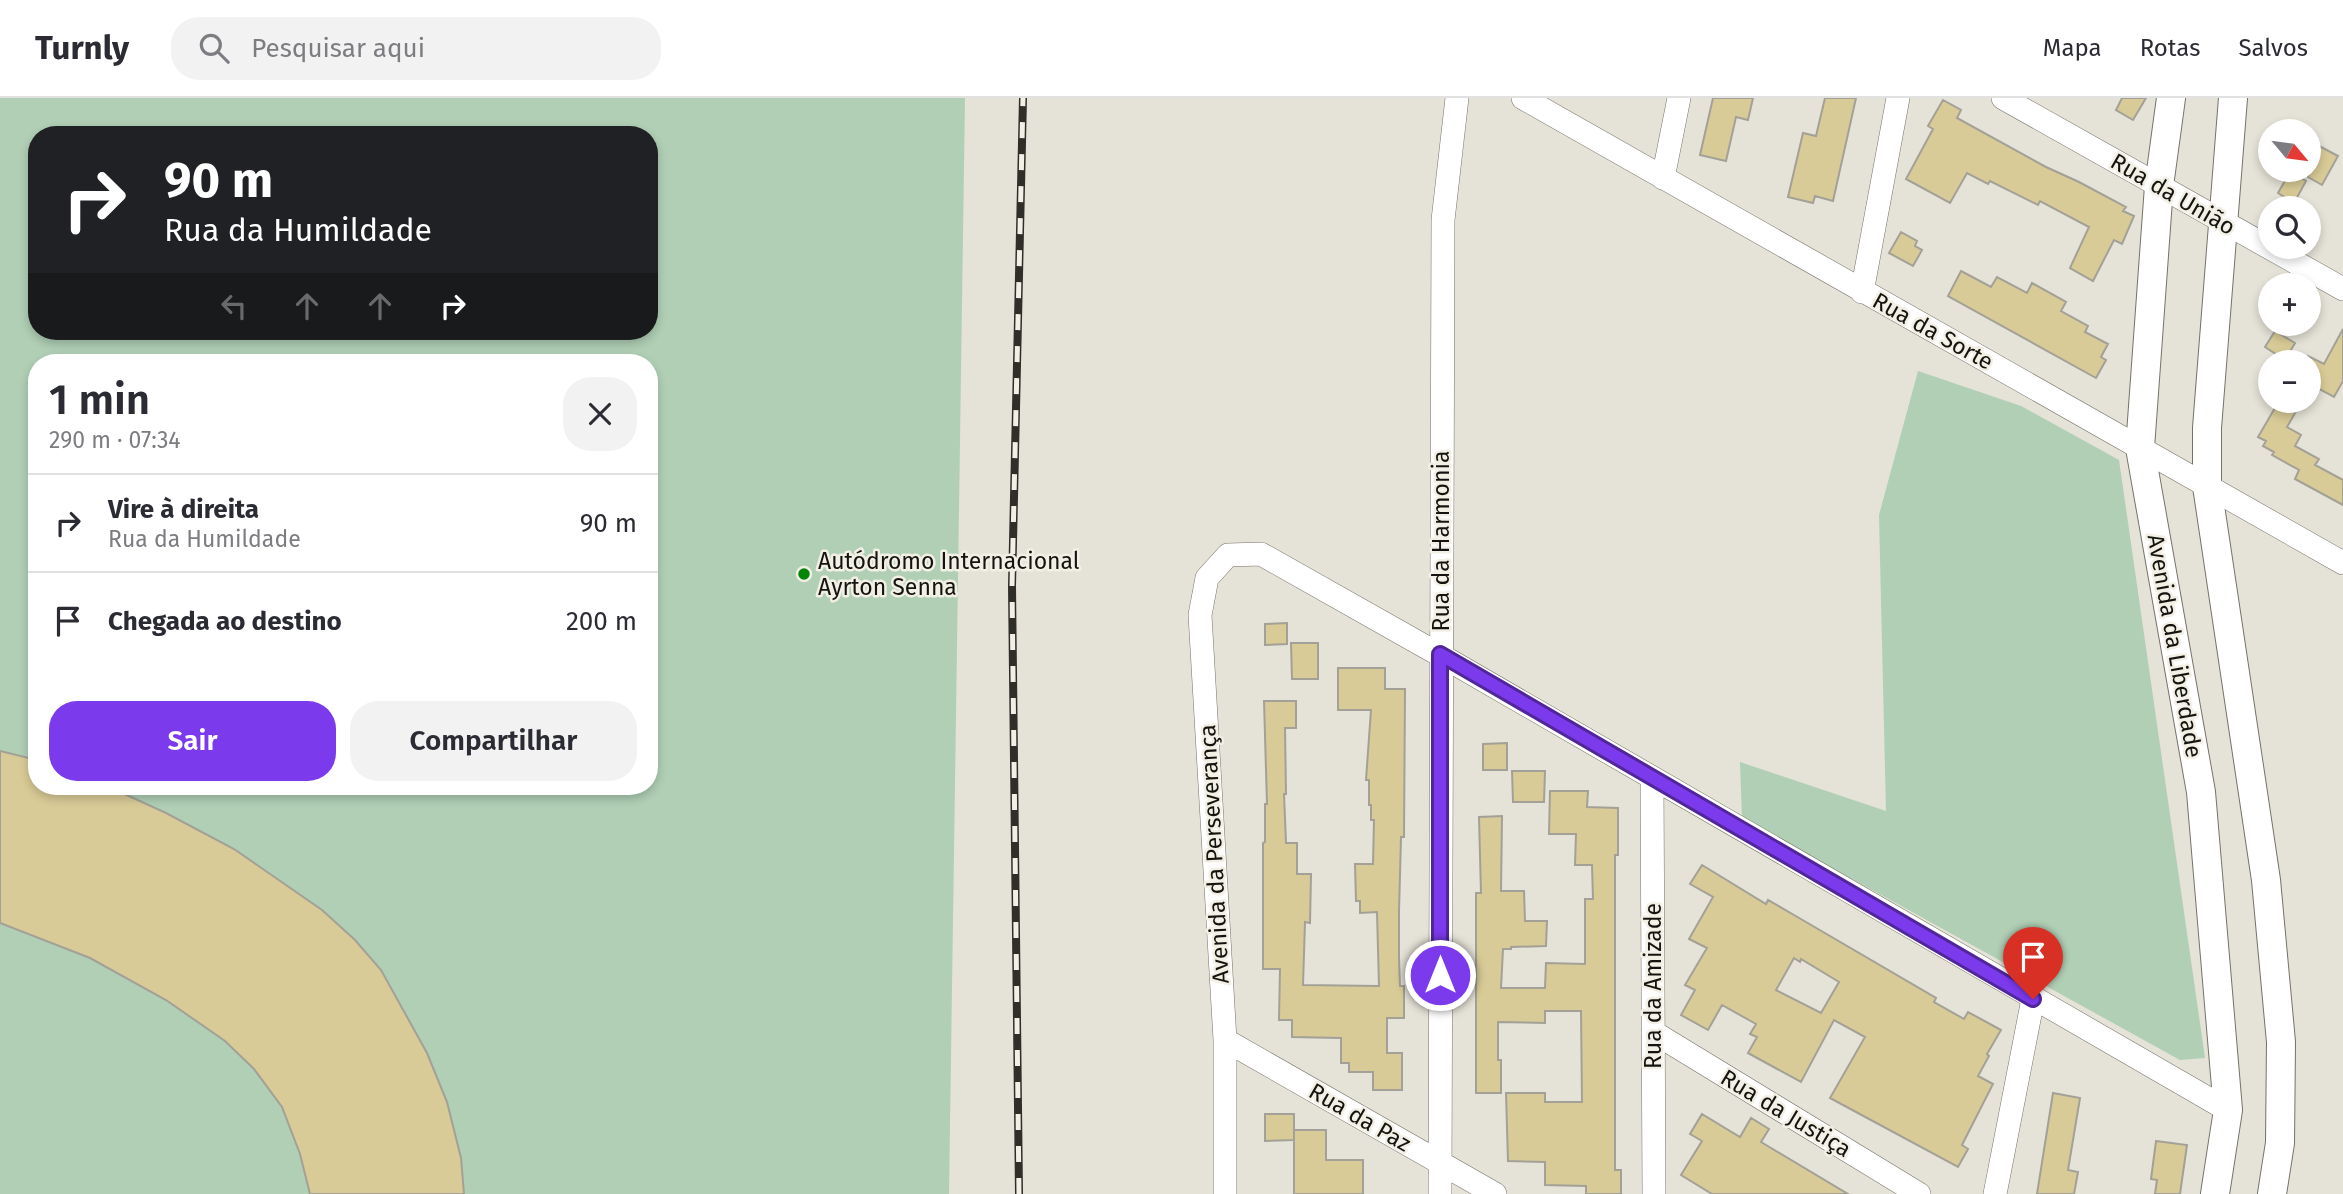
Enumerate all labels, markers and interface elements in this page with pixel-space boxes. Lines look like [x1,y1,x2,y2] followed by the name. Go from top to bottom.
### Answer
[171,17,661,80] search box
[35,28,129,68] text: Turnly
[195,29,233,67] icon: search
[251,33,425,64] text: Pesquisar aqui
[2043,34,2102,62] text: Mapa
[2140,34,2200,62] text: Rotas
[2238,34,2308,62] text: Salvos
[2258,119,2320,182] north arrow
[2258,119,2321,413] map controls
[2106,147,2240,241] street label: Rua da União
[164,151,273,210] text: 90 m
[49,154,140,245] icon: right
[2258,196,2321,259] button: search
[164,211,432,249] text: Rua da Humildade
[2258,273,2321,336] button: +
[1868,286,1998,376] street label: Rua da Sorte
[215,287,253,325] icon: left
[288,287,326,325] icon: ahead
[361,287,399,325] icon: ahead
[434,287,472,325] icon: right
[2258,350,2321,413] button: −
[49,375,150,425] text: 1 min
[563,377,637,451] button: close
[49,426,181,454] text: 290 m · 07:34
[1427,451,1455,631] street label: Rua da Harmonia
[108,494,259,525] text: Vire à direita
[49,504,87,542] icon: right
[580,508,637,539] text: 90 m
[108,525,301,553] text: Rua da Humildade
[2142,532,2208,760] street label: Avenida da Liberdade
[818,547,1080,601] place label: Autódromo Internacional Ayrton Senna
[796,566,812,582] marker: Autódromo Internacional Ayrton Senna
[49,602,87,640] icon: arrive
[108,606,342,637] text: Chegada ao destino
[566,606,637,637] text: 200 m
[49,701,336,781] button: Sair
[350,701,637,781] button: Compartilhar
[1193,724,1235,984] street label: Avenida da Perseverança
[1639,903,1667,1069] street label: Rua da Amizade
[2003,927,2063,999] pin
[1403,938,1477,1012] position arrow
[2014,938,2052,976] icon: arrive
[1716,1063,1856,1163] street label: Rua da Justiça
[1304,1077,1416,1157] street label: Rua da Paz

